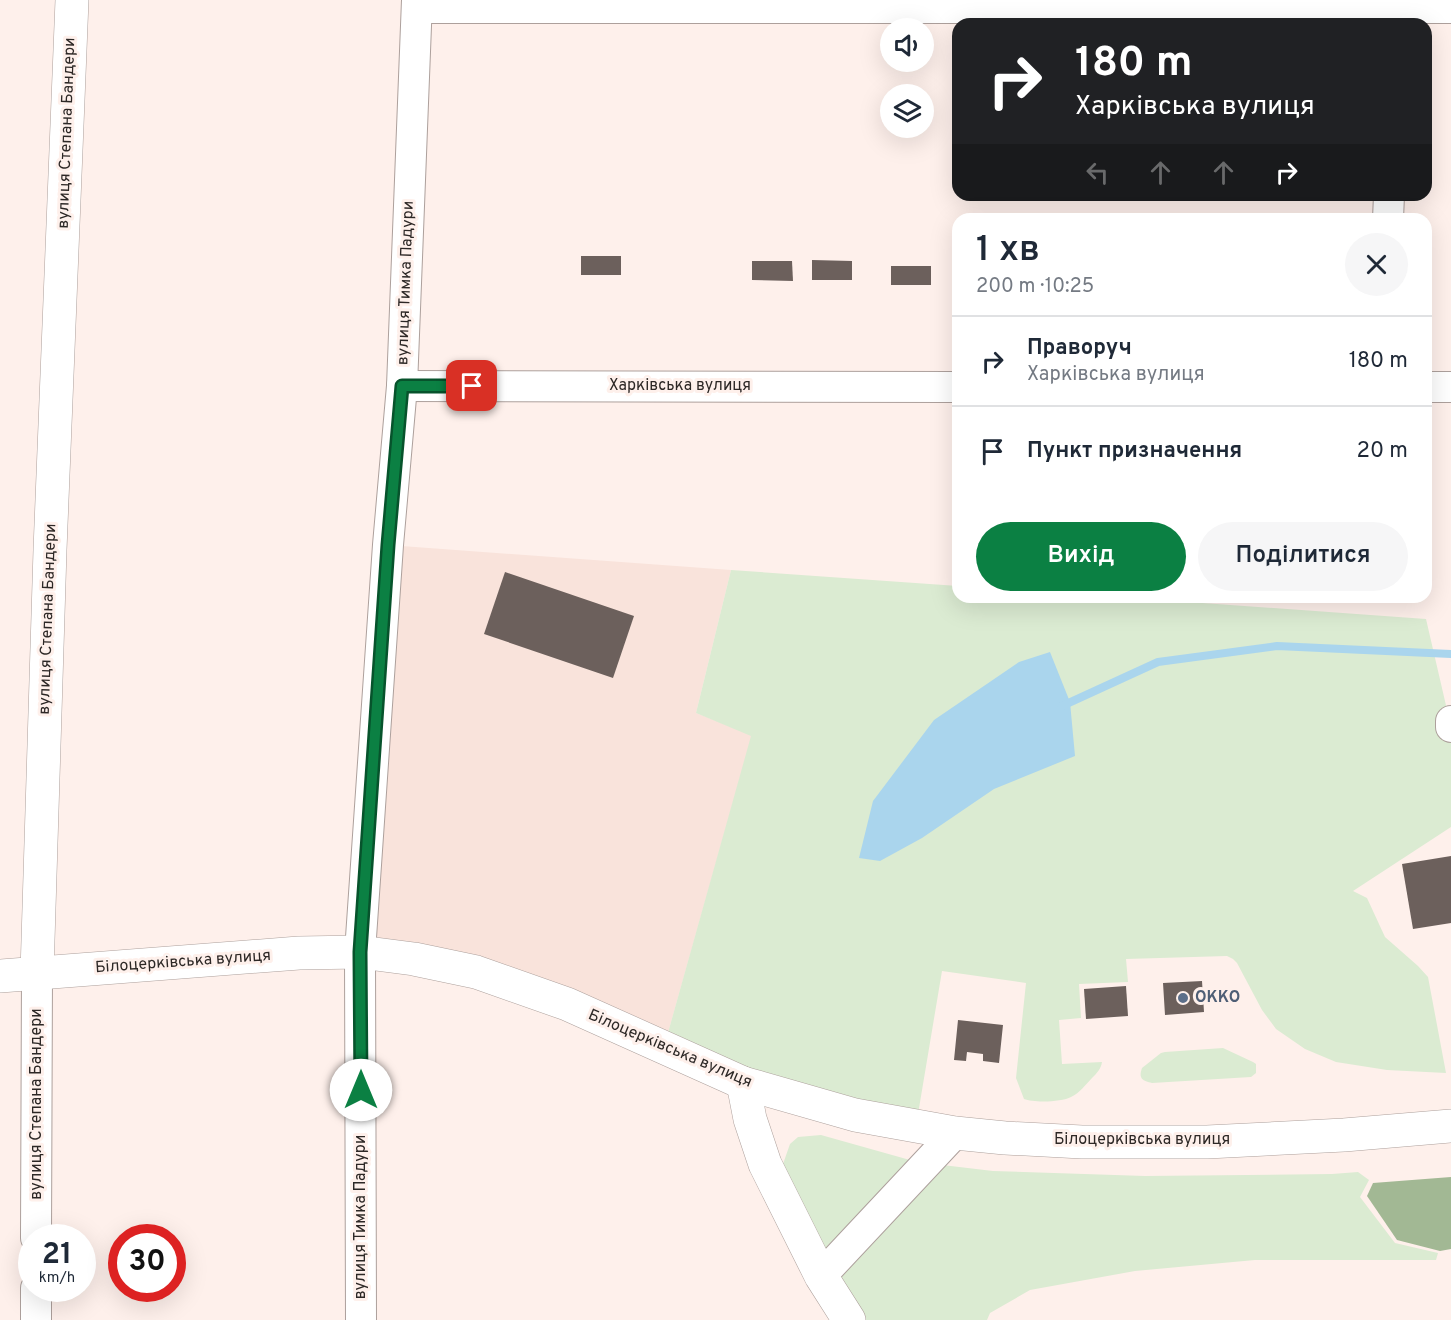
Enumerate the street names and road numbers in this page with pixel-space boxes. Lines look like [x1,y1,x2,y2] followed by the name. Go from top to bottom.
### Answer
[54,37,80,229] street label: вулиця Степана Бандери
[393,200,419,366] street label: вулиця Тимка Падури
[609,376,751,396] street label: Харківська вулиця
[35,523,61,715] street label: вулиця Степана Бандери
[94,946,272,978] street label: Білоцерківська вулиця
[585,1005,755,1093] street label: Білоцерківська вулиця
[27,1008,47,1200] street label: вулиця Степана Бандери
[1054,1130,1230,1150] street label: Білоцерківська вулиця
[351,1135,371,1299] street label: вулиця Тимка Падури

